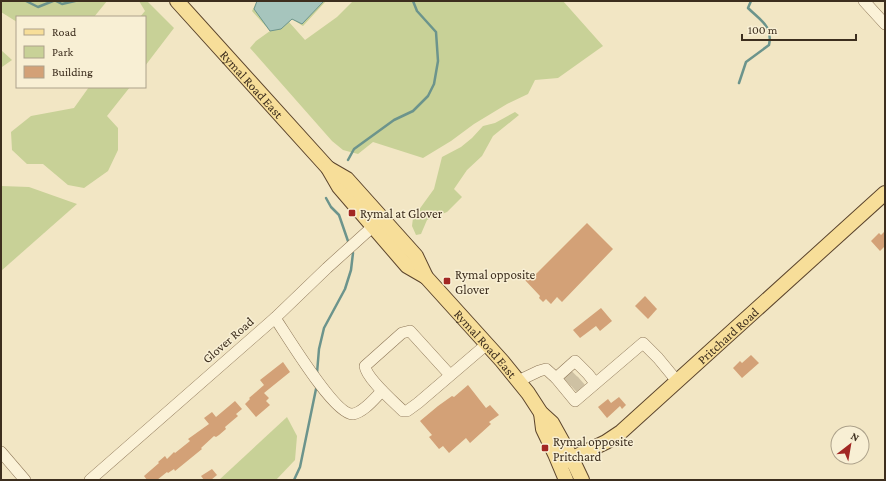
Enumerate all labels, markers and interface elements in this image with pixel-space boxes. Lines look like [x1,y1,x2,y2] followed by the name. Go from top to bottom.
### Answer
[16,16,146,88] legend
[742,16,856,42] scale bar
[748,23,778,37] text: 100 m
[52,25,77,39] text: Road
[52,45,74,59] text: Park
[217,47,287,122] street label: Rymal Road East
[52,65,93,79] text: Building
[360,206,443,221] place label: Rymal at Glover
[347,208,357,218] marker: Rymal at Glover
[455,267,536,297] place label: Rymal opposite Glover
[442,276,452,286] marker: Rymal opposite Glover
[694,304,761,367] street label: Pritchard Road
[451,306,521,381] street label: Rymal Road East
[199,314,257,366] street label: Glover Road
[830,425,870,465] north arrow
[849,429,862,444] text: N
[553,434,634,464] place label: Rymal opposite Pritchard
[540,443,550,453] marker: Rymal opposite Pritchard

